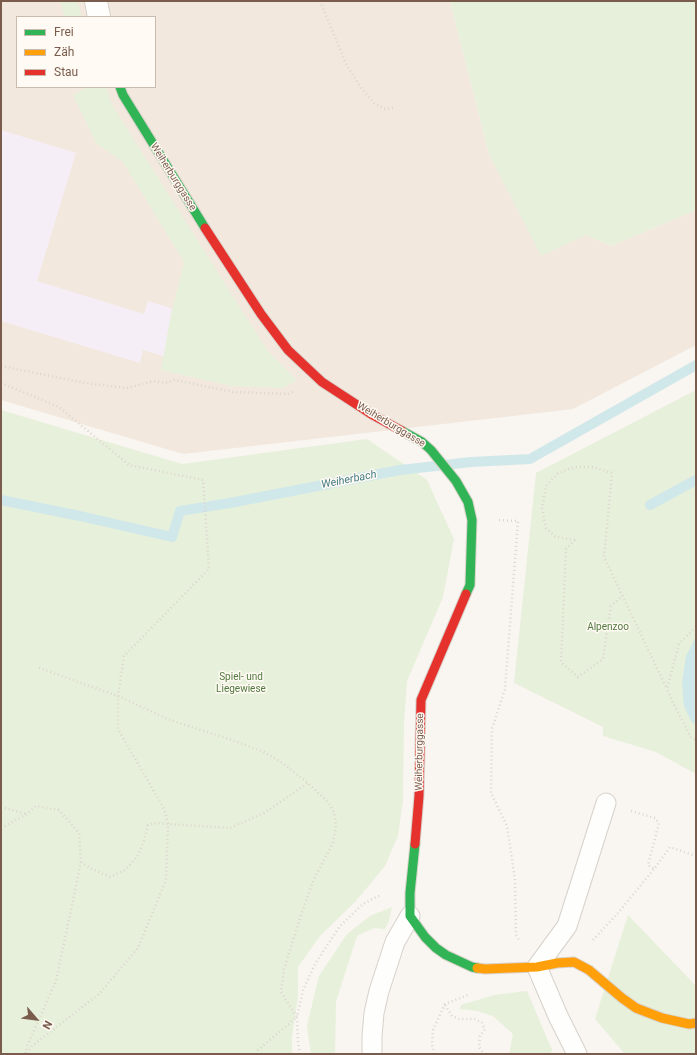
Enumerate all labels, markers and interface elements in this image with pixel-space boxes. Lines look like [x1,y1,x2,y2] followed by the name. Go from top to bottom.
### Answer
[16,16,156,88] legend
[54,25,74,39] text: Frei
[54,45,74,59] text: Zäh
[54,65,78,79] text: Stau
[147,141,199,213] street label: Weiherburggasse
[355,400,427,450] street label: Weiherburggasse
[320,468,378,492] water label: Weiherbach
[587,621,629,633] park label: Alpenzoo
[216,671,266,694] park label: Spiel- und Liegewiese
[413,713,427,791] street label: Weiherburggasse
[16,999,56,1039] north arrow
[39,1018,55,1031] text: N

